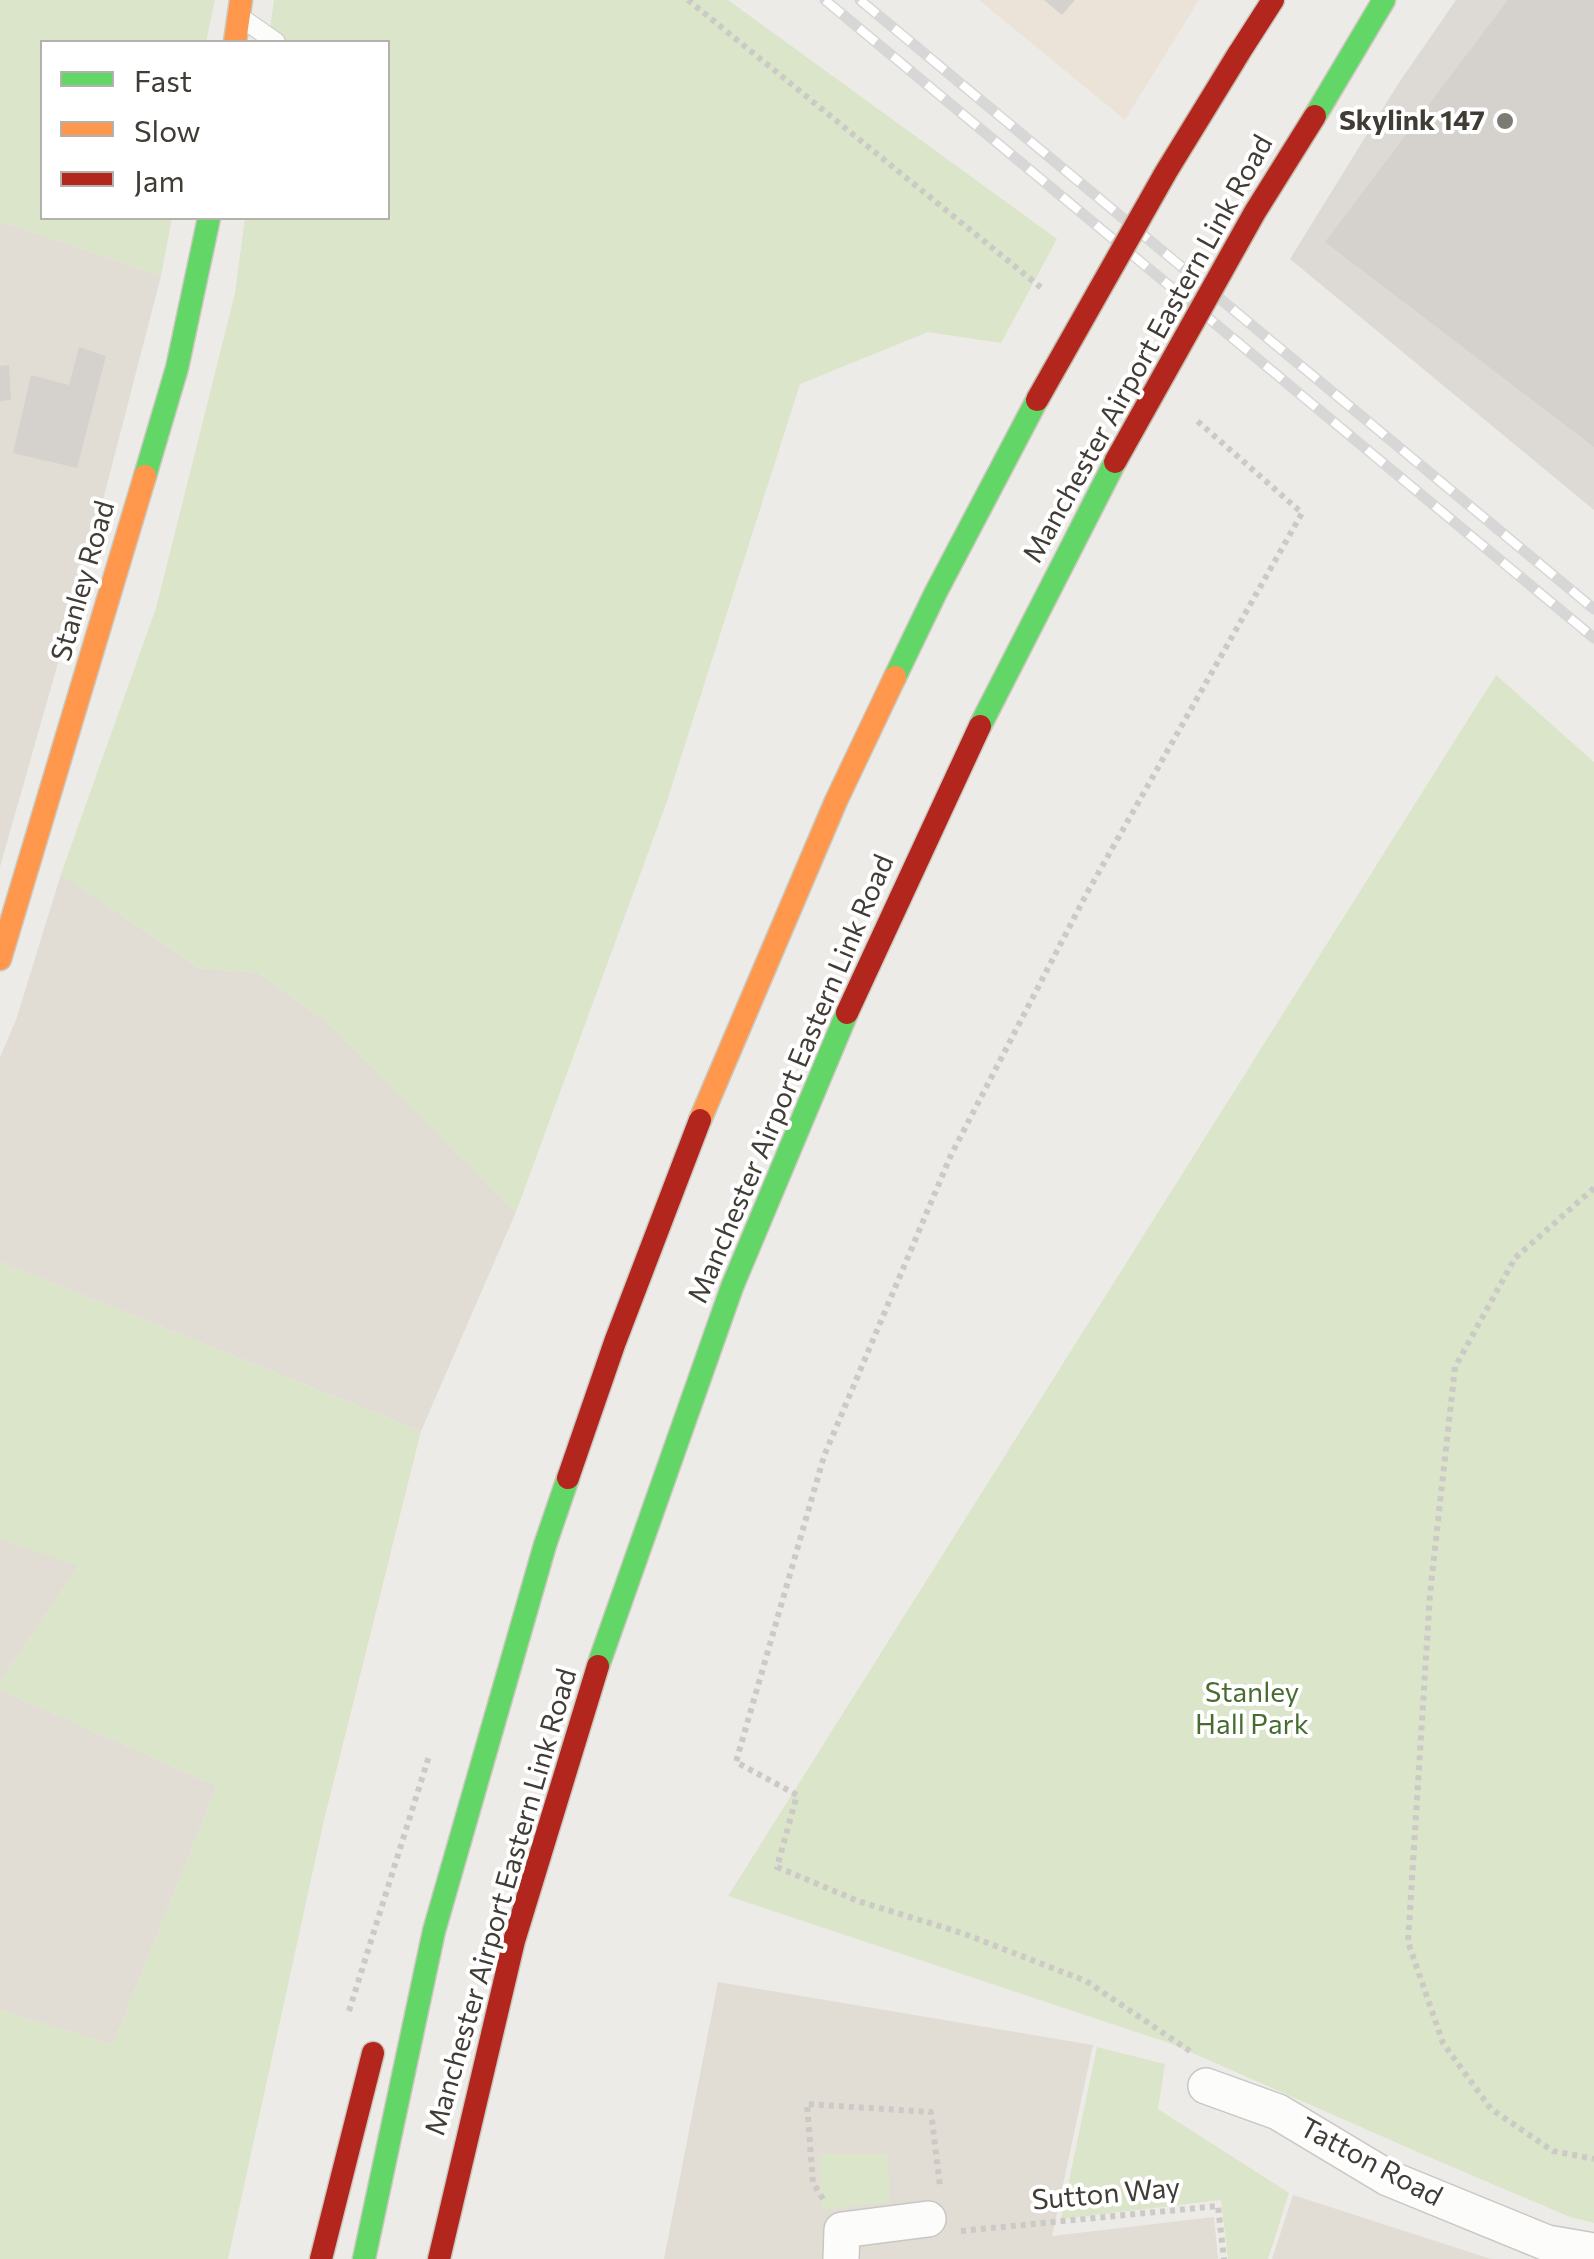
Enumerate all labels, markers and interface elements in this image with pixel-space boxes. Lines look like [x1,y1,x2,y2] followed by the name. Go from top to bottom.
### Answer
[40,40,390,220] legend
[134,61,192,98] text: Fast
[1339,104,1485,138] place label: Skylink 147
[1494,110,1516,132] marker: Skylink 147
[134,111,201,148] text: Slow
[1016,129,1280,569] street label: Manchester Airport Eastern Link Road
[134,161,185,198] text: Jam
[44,497,122,665] street label: Stanley Road
[681,850,901,1308] street label: Manchester Airport Eastern Link Road
[418,1665,584,2139] street label: Manchester Airport Eastern Link Road
[1195,1676,1309,1742] park label: Stanley Hall Park
[1294,2110,1448,2214] street label: Tatton Road
[1030,2171,1182,2217] street label: Sutton Way

